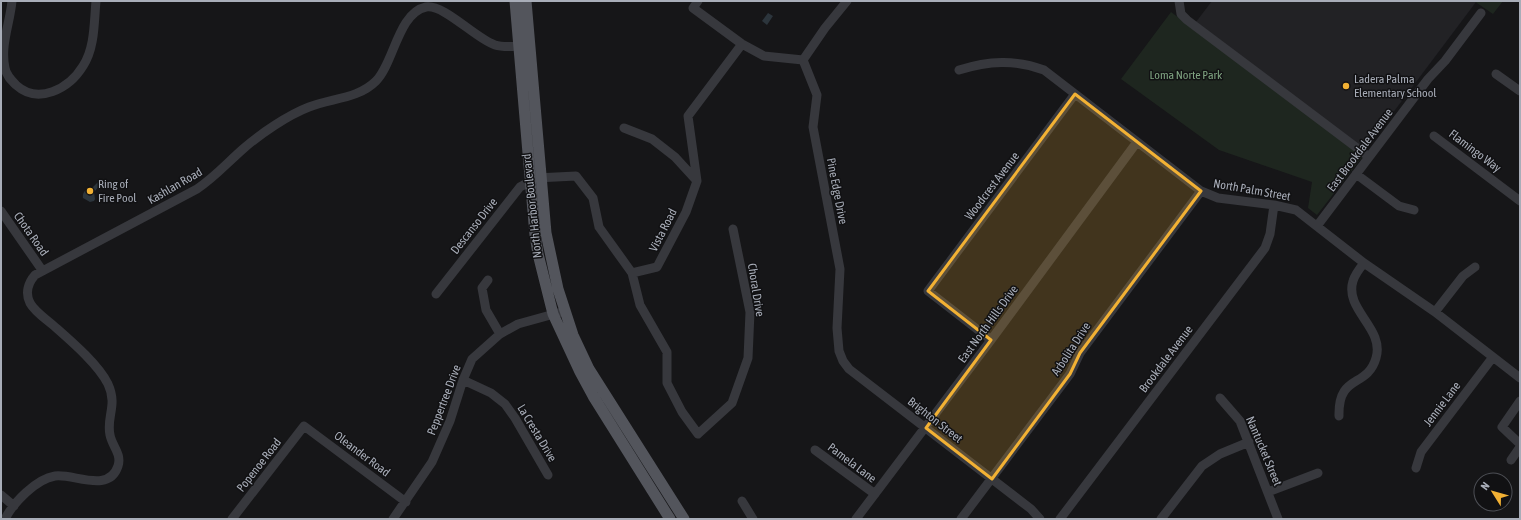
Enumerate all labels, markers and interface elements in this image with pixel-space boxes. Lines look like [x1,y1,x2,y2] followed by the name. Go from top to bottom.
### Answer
[1150,68,1223,82] park label: Loma Norte Park
[1354,72,1437,100] place label: Ladera Palma Elementary School
[1341,81,1351,91] marker: Ladera Palma Elementary School
[1324,106,1396,194] street label: East Brookdale Avenue
[1446,127,1504,175] street label: Flamingo Way
[962,149,1022,223] street label: Woodcrest Avenue
[520,153,544,259] street label: North Harbor Boulevard
[824,157,850,225] street label: Pine Edge Drive
[145,165,205,207] street label: Kashlan Road
[1212,176,1292,204] street label: North Palm Street
[98,177,137,205] place label: Ring of Fire Pool
[85,186,95,196] marker: Ring of Fire Pool
[448,195,500,257] street label: Descanso Drive
[646,206,680,254] street label: Vista Road
[11,209,51,259] street label: Chota Road
[745,262,767,318] street label: Choral Drive
[955,283,1021,365] street label: East North Hills Drive
[1049,320,1093,378] street label: Arbolita Drive
[1136,323,1196,395] street label: Brookdale Avenue
[424,363,464,437] street label: Peppertree Drive
[1421,379,1463,429] street label: Jennie Lane
[905,394,966,446] street label: Brighton Street
[514,402,560,464] street label: La Cresta Drive
[1243,414,1285,488] street label: Nantucket Street
[331,429,393,479] street label: Oleander Road
[234,435,284,495] street label: Popenoe Road
[825,440,879,486] street label: Pamela Lane
[1473,472,1513,512] north arrow
[1478,480,1492,492] text: N

